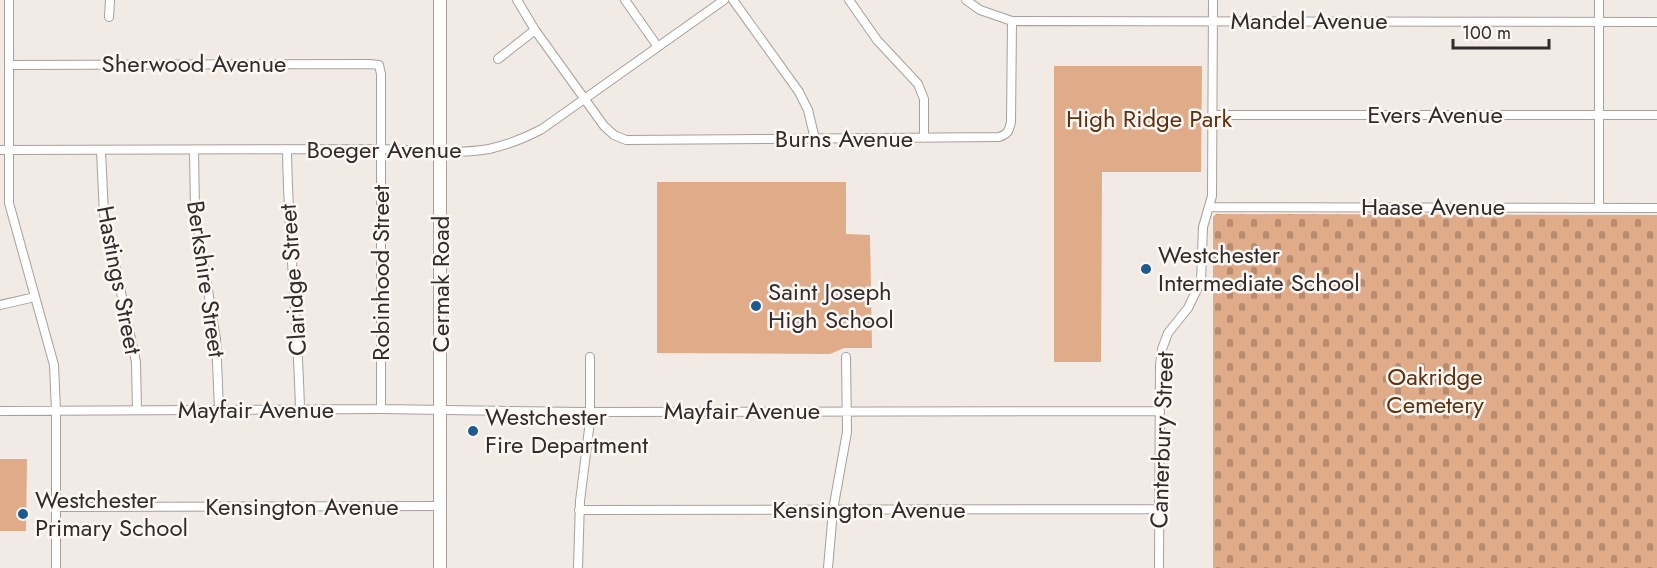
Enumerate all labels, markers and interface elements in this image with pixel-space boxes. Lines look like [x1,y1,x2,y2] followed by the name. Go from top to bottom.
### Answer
[1230,3,1388,38] street label: Mandel Avenue
[1453,12,1549,50] scale bar
[1462,20,1511,46] text: 100 m
[102,46,286,81] street label: Sherwood Avenue
[1367,97,1503,132] street label: Evers Avenue
[1066,101,1233,136] park label: High Ridge Park
[775,121,913,156] street label: Burns Avenue
[306,132,462,167] street label: Boeger Avenue
[363,185,398,361] street label: Robinhood Street
[1361,189,1505,224] street label: Haase Avenue
[178,198,235,360] street label: Berkshire Street
[88,203,151,357] street label: Hastings Street
[270,203,315,357] street label: Claridge Street
[423,216,458,352] street label: Cermak Road
[1158,237,1360,300] place label: Westchester Intermediate School
[1139,262,1153,276] marker: Westchester Intermediate School
[768,274,894,337] place label: Saint Joseph High School
[749,299,763,313] marker: Saint Joseph High School
[1141,351,1182,529] street label: Canterbury Street
[1386,359,1484,422] park label: Oakridge Cemetery
[178,392,334,427] street label: Mayfair Avenue
[664,393,820,428] street label: Mayfair Avenue
[485,399,648,462] place label: Westchester Fire Department
[466,424,480,438] marker: Westchester Fire Department
[35,482,188,545] place label: Westchester Primary School
[205,489,399,524] street label: Kensington Avenue
[772,492,966,527] street label: Kensington Avenue
[16,507,30,521] marker: Westchester Primary School

